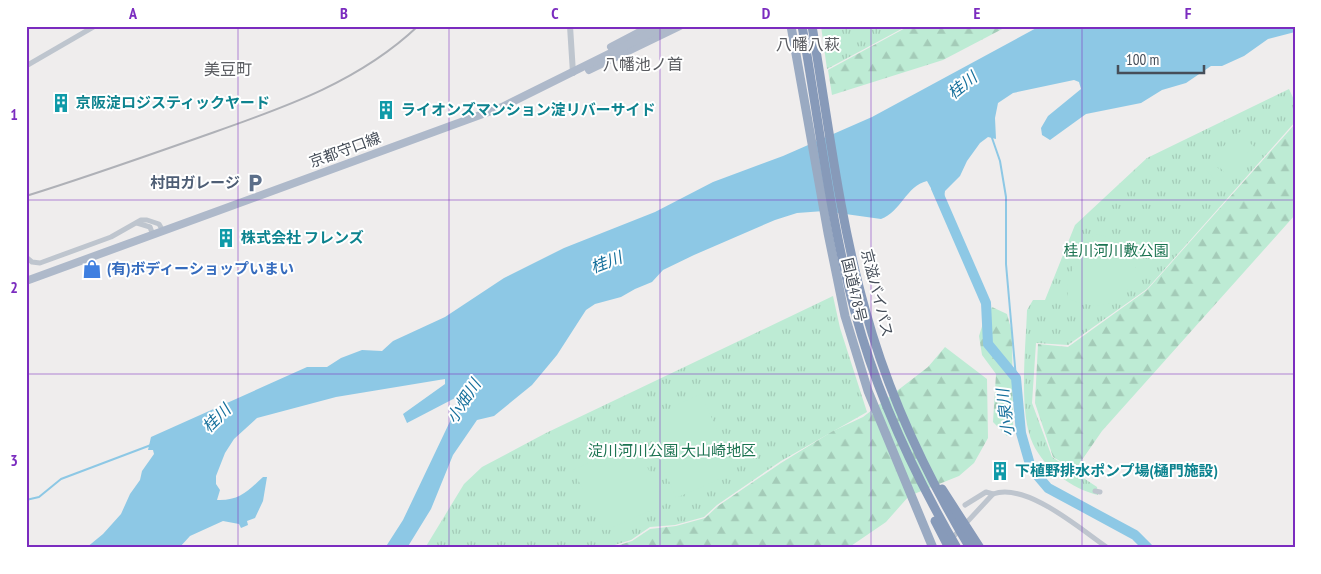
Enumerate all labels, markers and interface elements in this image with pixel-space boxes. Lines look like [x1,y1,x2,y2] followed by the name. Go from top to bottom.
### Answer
[128,3,138,23] text: A
[340,3,348,23] text: B
[551,3,559,23] text: C
[762,3,771,23] text: D
[974,3,981,23] text: E
[1185,3,1192,23] text: F
[776,34,840,54] district label: 八幡八萩
[1118,42,1205,74] scale bar
[1126,50,1159,69] text: 100 m
[603,54,683,74] district label: 八幡池ノ首
[204,59,252,79] district label: 美豆町
[943,66,982,103] water label: 桂川
[50,92,72,114] building icon: 京阪淀ロジスティックヤード
[76,93,270,112] place label: 京阪淀ロジスティックヤード
[375,99,397,121] building icon: ライオンズマンション淀リバーサイド
[401,100,655,119] place label: ライオンズマンション淀リバーサイド
[10,104,18,124] text: 1
[306,128,383,171] street label: 京都守口線
[244,172,266,194] parking icon: 村田ガレージ
[150,173,240,192] place label: 村田ガレージ
[215,227,237,249] building icon: 株式会社 フレンズ
[241,228,364,247] place label: 株式会社 フレンズ
[1063,241,1169,260] park label: 桂川河川敷公園
[587,246,626,277] water label: 桂川
[857,247,898,339] street label: 京滋バイパス
[838,256,871,324] street label: 国道478号
[81,258,103,280] shop icon: (有)ボディーショップいまい
[107,259,294,278] place label: (有)ボディーショップいまい
[10,277,18,297] text: 2
[442,374,486,427] water label: 小畑川
[992,386,1018,438] water label: 小泉川
[198,398,236,436] water label: 桂川
[588,441,756,460] park label: 淀川河川公園 大山崎地区
[10,450,18,470] text: 3
[989,460,1011,482] building icon: 下植野排水ポンプ場(樋門施設)
[1015,461,1218,480] place label: 下植野排水ポンプ場(樋門施設)

